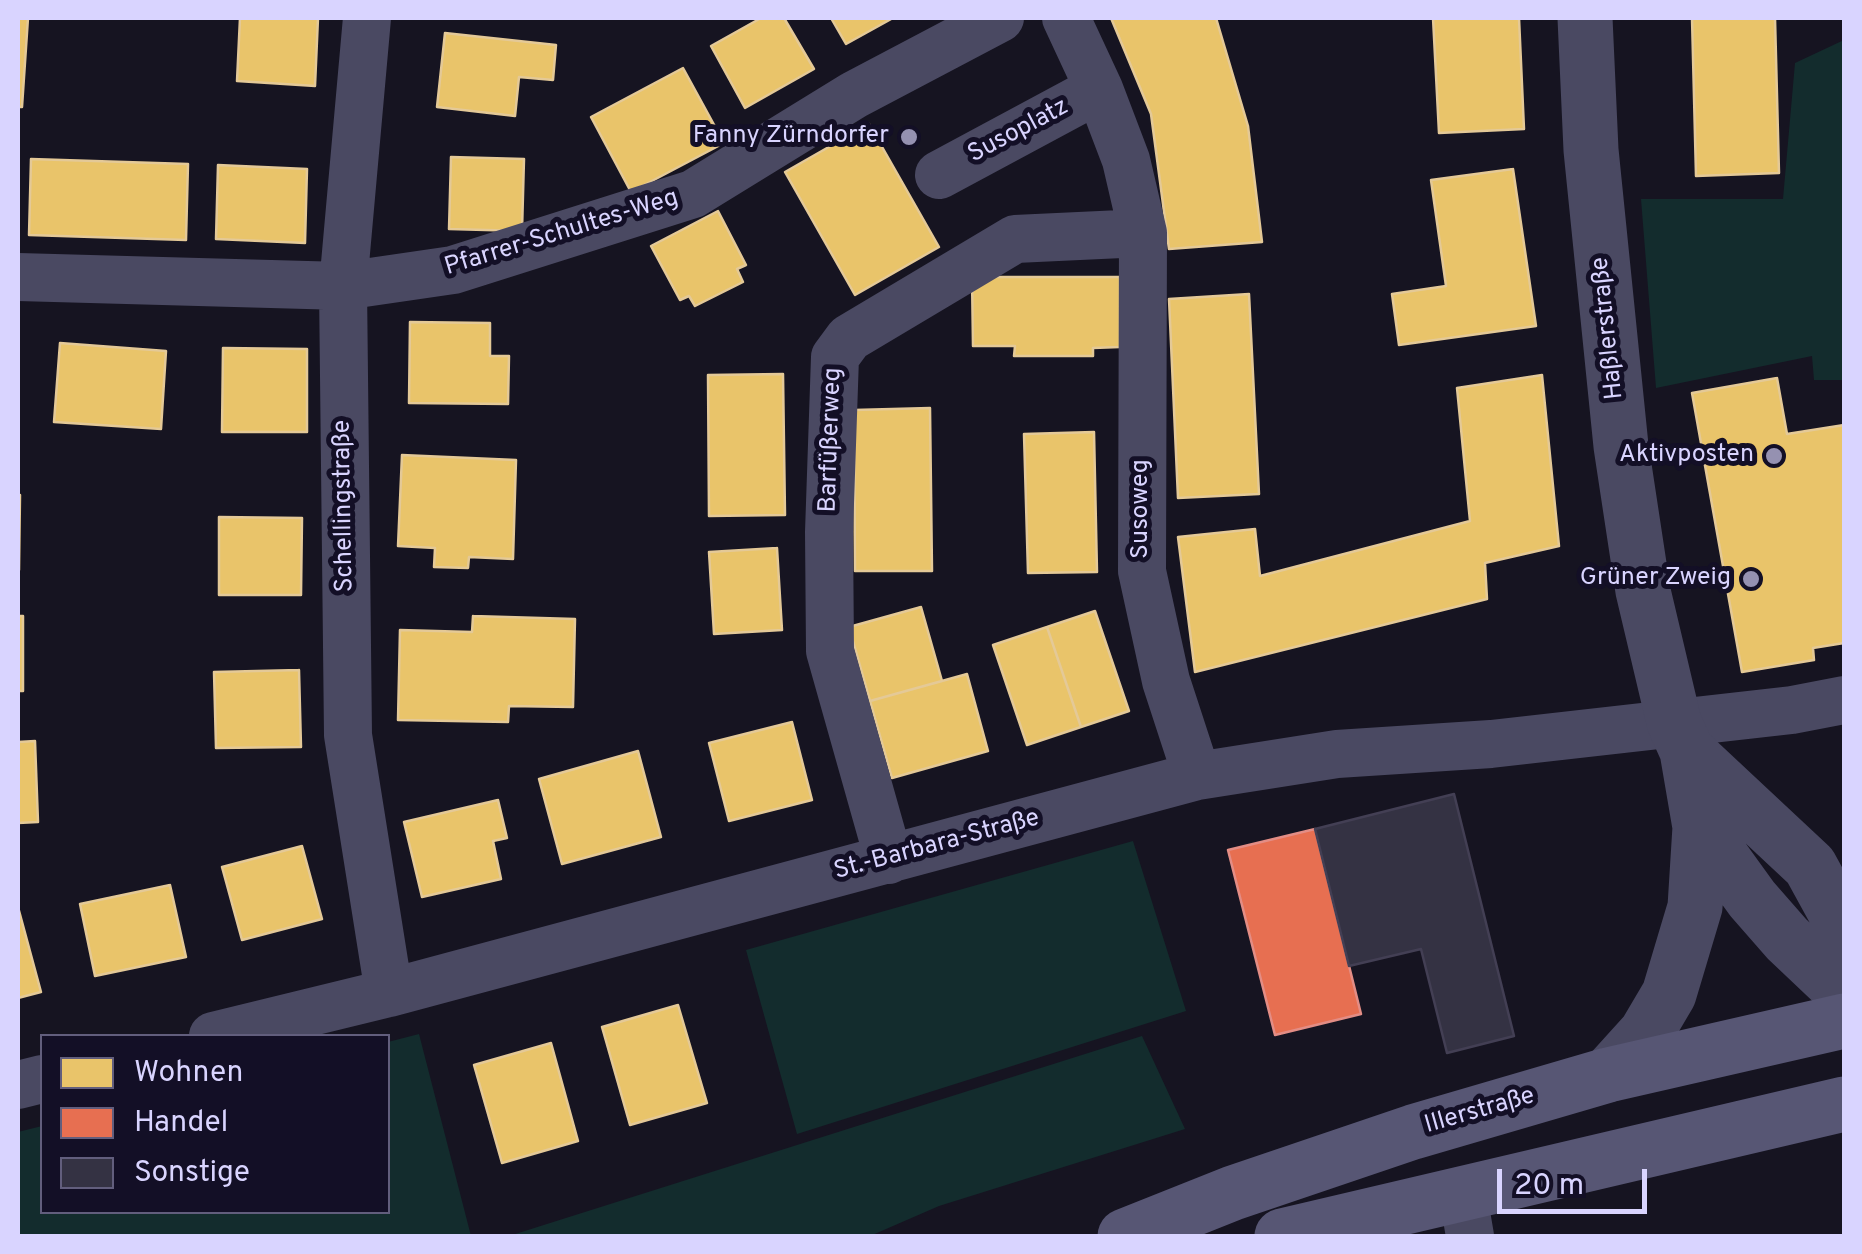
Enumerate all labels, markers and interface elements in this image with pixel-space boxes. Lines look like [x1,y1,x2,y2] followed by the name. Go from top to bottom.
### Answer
[964,93,1074,171] street label: Susoplatz
[693,122,889,152] place label: Fanny Zürndorfer
[898,126,920,148] marker: Fanny Zürndorfer
[442,184,682,284] street label: Pfarrer-Schultes-Weg
[1587,255,1631,401] street label: Haßlerstraße
[814,367,850,513] street label: Barfüßerweg
[328,420,362,592] street label: Schellingstraße
[1619,441,1754,471] place label: Aktivposten
[1763,445,1785,467] marker: Aktivposten
[1127,459,1157,559] street label: Susoweg
[1580,564,1731,594] place label: Grüner Zweig
[1740,568,1762,590] marker: Grüner Zweig
[831,804,1043,888] street label: St.-Barbara-Straße
[40,1034,390,1214] legend
[134,1055,243,1092] text: Wohnen
[1422,1082,1538,1142] street label: Illerstraße
[134,1105,228,1142] text: Handel
[1502,1149,1652,1211] scale bar
[134,1155,250,1192] text: Sonstige
[1514,1168,1584,1205] text: 20 m

